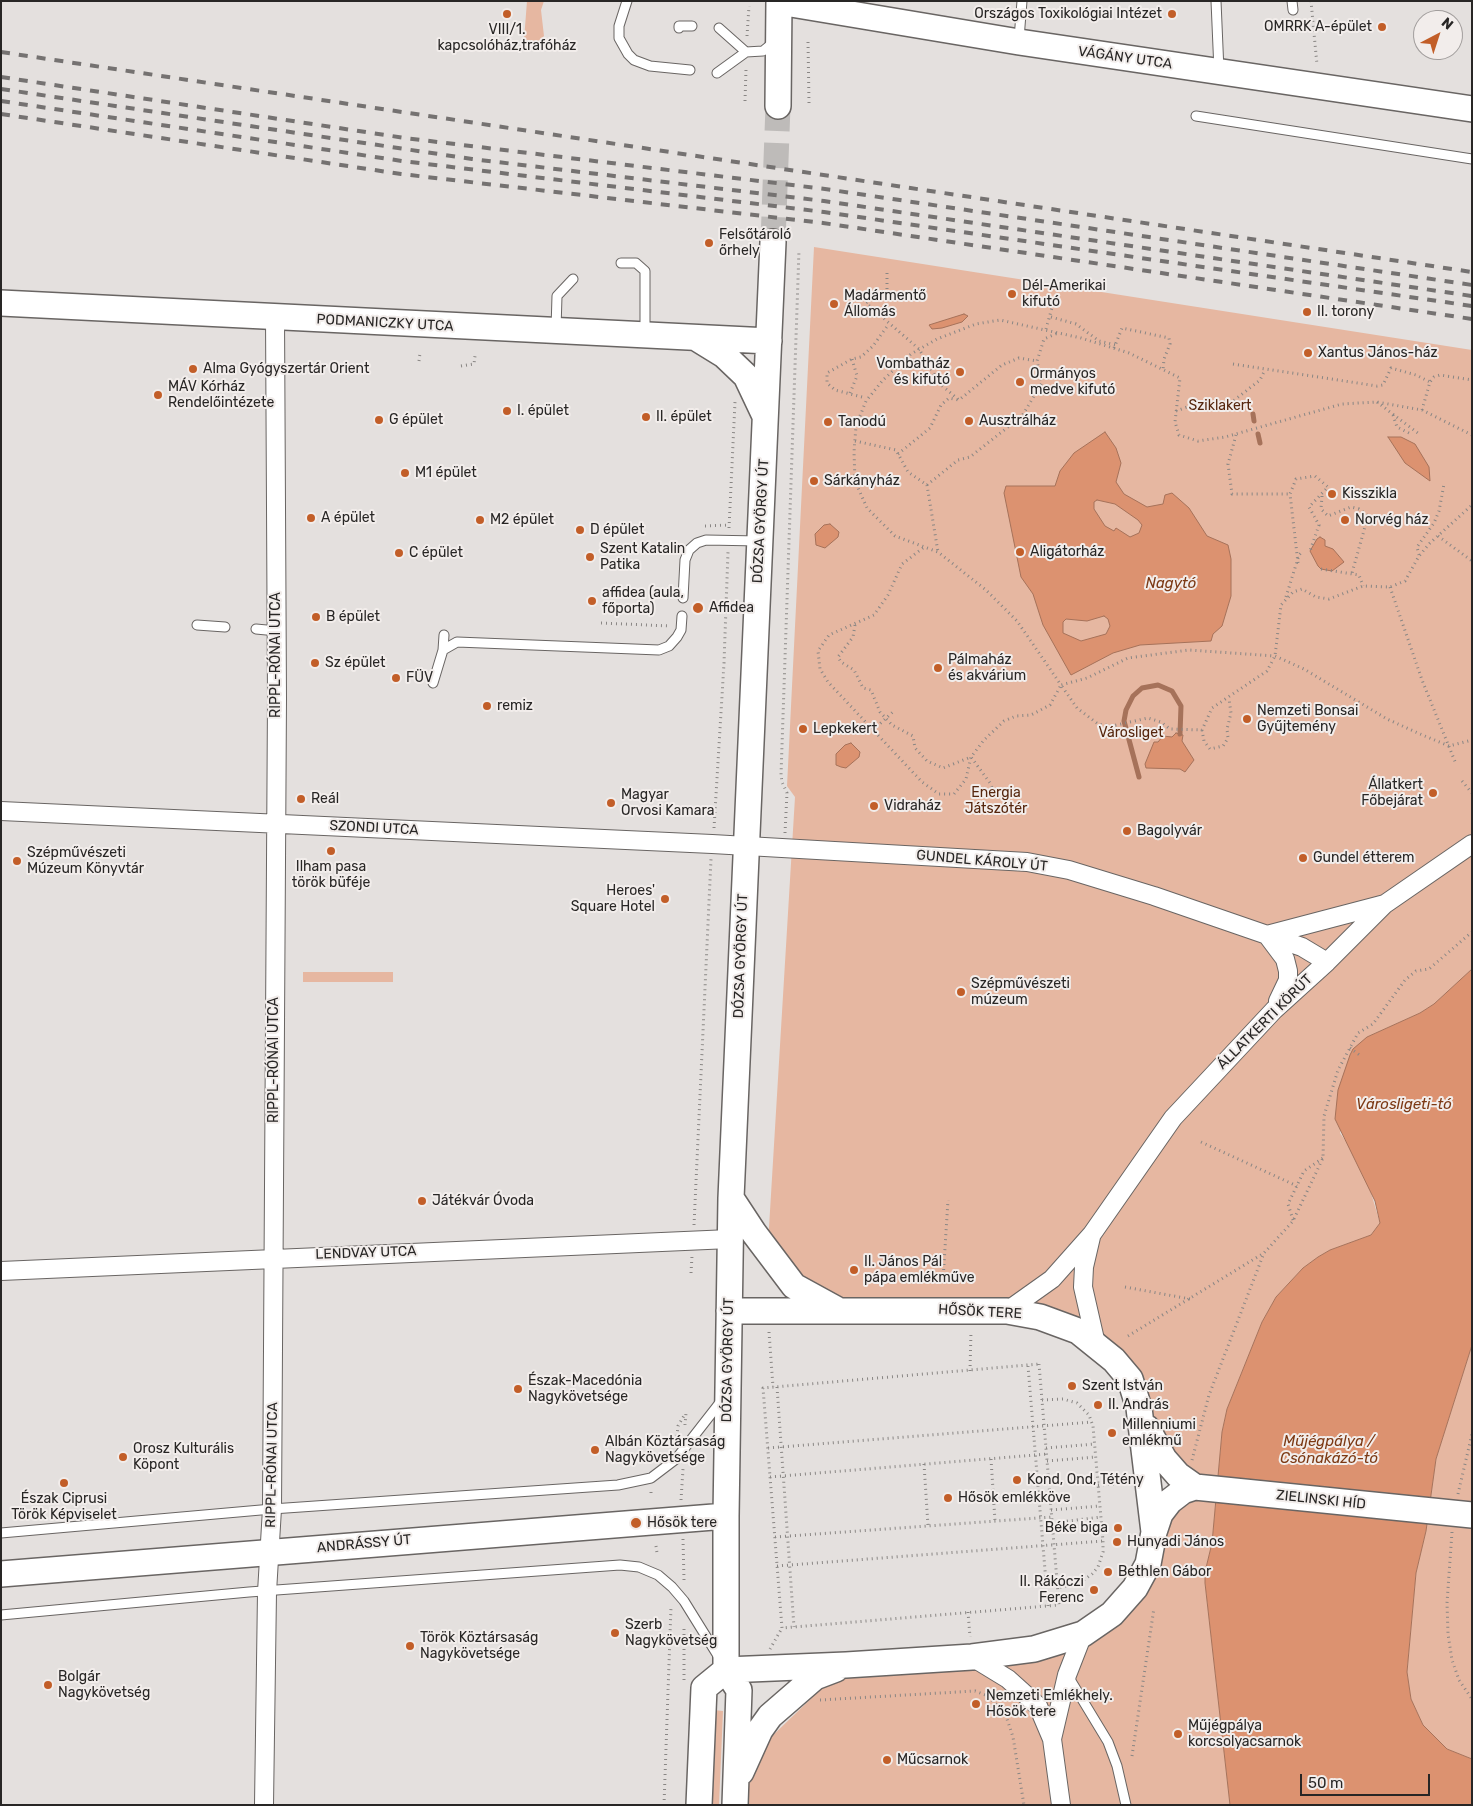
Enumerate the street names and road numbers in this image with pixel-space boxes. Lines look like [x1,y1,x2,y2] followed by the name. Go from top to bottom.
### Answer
[1077,43,1173,73] street label: VÁGÁNY UTCA
[316,311,454,335] street label: PODMANICZKY UTCA
[749,458,773,584] street label: DÓZSA GYÖRGY ÚT
[268,592,284,718] street label: RIPPL-RÓNAI UTCA
[329,817,419,839] street label: SZONDI UTCA
[916,847,1048,875] street label: GUNDEL KÁROLY ÚT
[730,893,752,1019] street label: DÓZSA GYÖRGY ÚT
[1214,971,1316,1073] street label: ÁLLATKERTI KÖRÚT
[266,997,282,1123] street label: RIPPL-RÓNAI UTCA
[315,1243,417,1263] street label: LENDVAY UTCA
[719,1297,737,1423] street label: DÓZSA GYÖRGY ÚT
[938,1301,1022,1323] street label: HŐSÖK TERE
[263,1402,281,1528] street label: RIPPL-RÓNAI UTCA
[1275,1487,1367,1513] street label: ZIELINSKI HÍD
[316,1532,412,1556] street label: ANDRÁSSY ÚT

